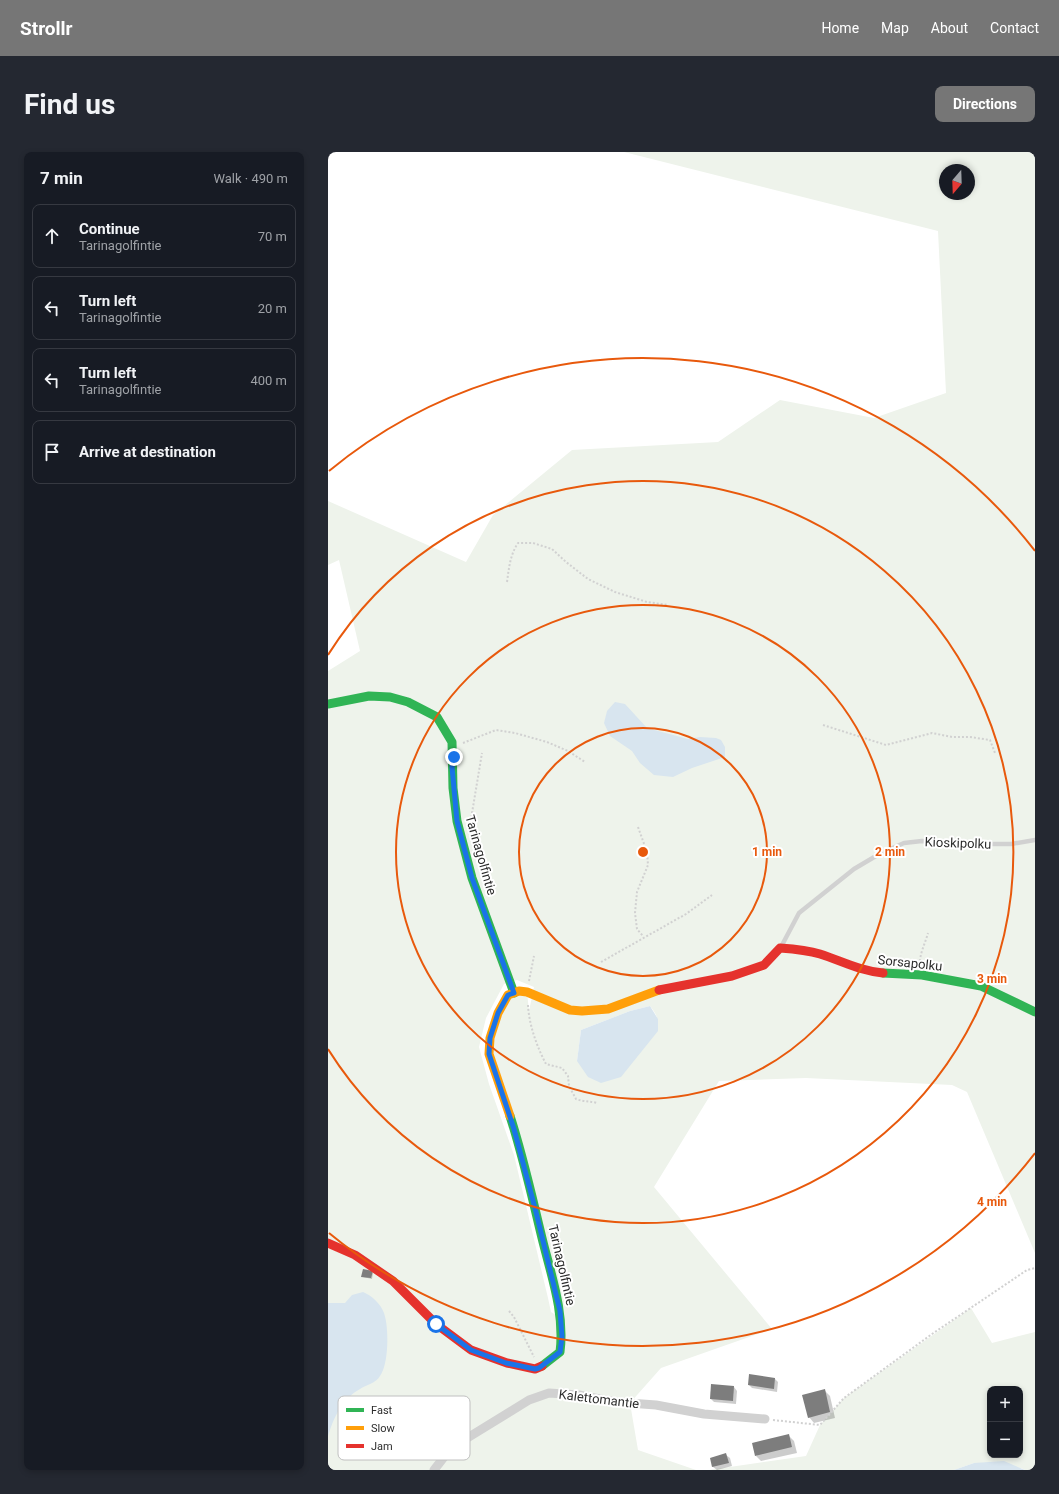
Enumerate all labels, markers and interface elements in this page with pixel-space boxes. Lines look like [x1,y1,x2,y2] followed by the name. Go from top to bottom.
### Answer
[20,17,73,40] text: Strollr
[821,20,859,36] text: Home
[881,20,909,36] text: Map
[931,20,968,36] text: About
[990,20,1039,36] text: Contact
[935,86,1035,122] button: Directions
[24,88,115,121] text: Find us
[939,164,975,200] north arrow
[40,168,83,188] text: 7 min
[213,171,288,186] text: Walk · 490 m
[79,220,140,238] text: Continue
[41,225,63,247] icon: ahead
[258,229,287,244] text: 70 m
[79,238,162,253] text: Tarinagolfintie
[79,292,136,310] text: Turn left
[41,297,63,319] icon: left
[258,301,287,316] text: 20 m
[79,310,162,325] text: Tarinagolfintie
[79,364,136,382] text: Turn left
[41,369,63,391] icon: left
[250,373,287,388] text: 400 m
[79,382,162,397] text: Tarinagolfintie
[41,441,63,463] icon: arrive
[79,443,216,461] text: Arrive at destination
[445,748,463,766] route end
[462,813,500,897] street label: Tarinagolfintie
[924,834,992,852] street label: Kioskipolku
[636,845,650,859] centre of rings
[752,845,782,859] text: 1 min
[875,845,905,859] text: 2 min
[877,952,943,974] street label: Sorsapolku
[977,972,1007,986] text: 3 min
[977,1195,1007,1209] text: 4 min
[545,1223,579,1307] street label: Tarinagolfintie
[427,1315,445,1333] route start
[987,1386,1023,1458] map controls
[987,1386,1023,1422] button: +
[558,1387,640,1411] street label: Kalettomantie
[338,1396,470,1460] legend
[371,1404,393,1417] text: Fast
[371,1422,395,1435] text: Slow
[987,1422,1023,1458] button: −
[371,1440,393,1453] text: Jam

